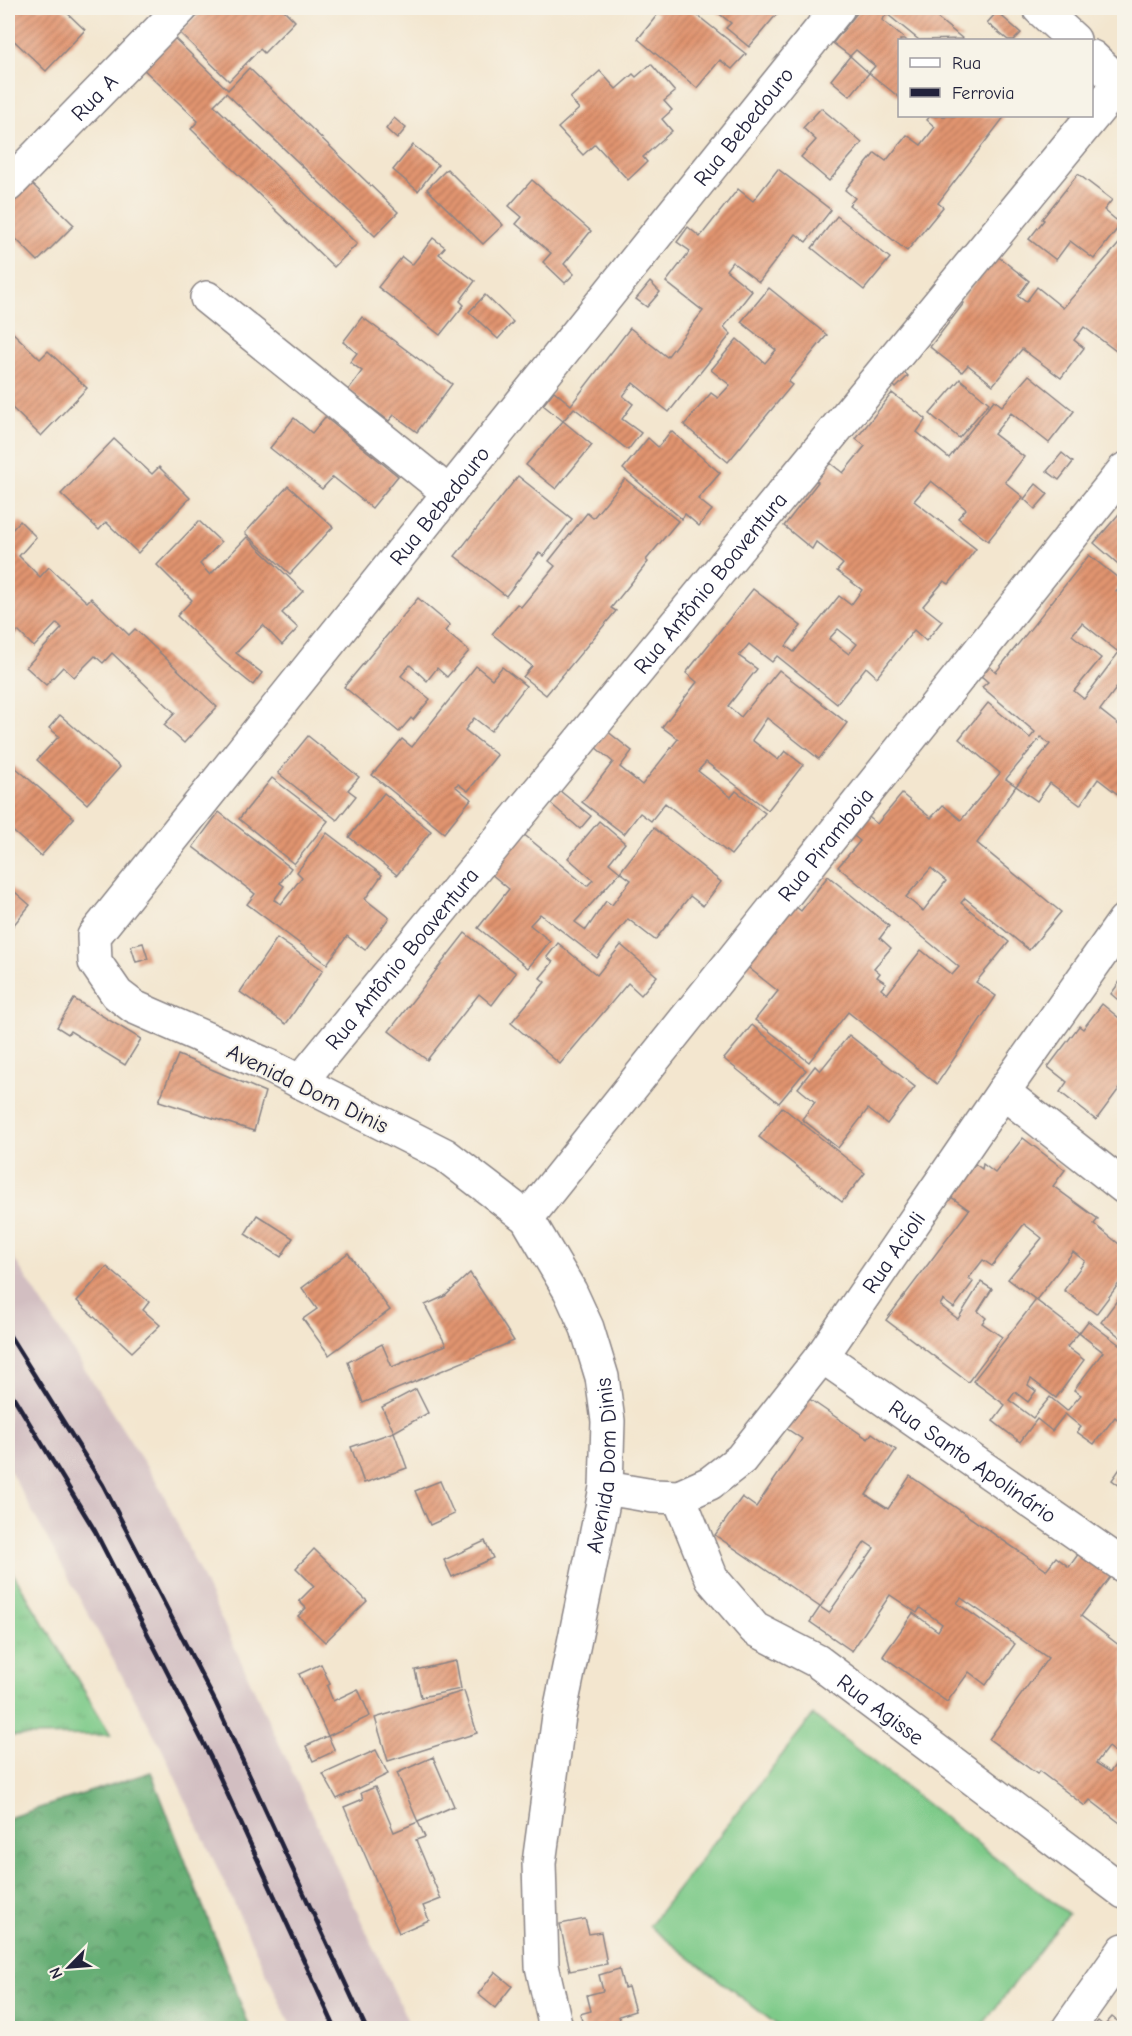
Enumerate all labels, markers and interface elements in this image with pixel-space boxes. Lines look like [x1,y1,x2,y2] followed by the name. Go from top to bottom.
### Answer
[898,39,1093,117] legend
[952,53,981,74] text: Rua
[688,62,800,192] street label: Rua Bebedouro
[66,69,124,127] street label: Rua A
[952,83,1015,104] text: Ferrovia
[384,441,496,571] street label: Rua Bebedouro
[628,487,793,679] street label: Rua Antônio Boaventura
[773,783,879,907] street label: Rua Piramboia
[320,863,484,1055] street label: Rua Antônio Boaventura
[223,1039,392,1139] street label: Avenida Dom Dinis
[857,1207,931,1298] street label: Rua Acioli
[581,1376,622,1555] street label: Avenida Dom Dinis
[884,1395,1061,1529] street label: Rua Santo Apolinário
[832,1669,929,1751] street label: Rua Agisse
[39,1937,99,1997] north arrow
[46,1964,67,1981] text: N

